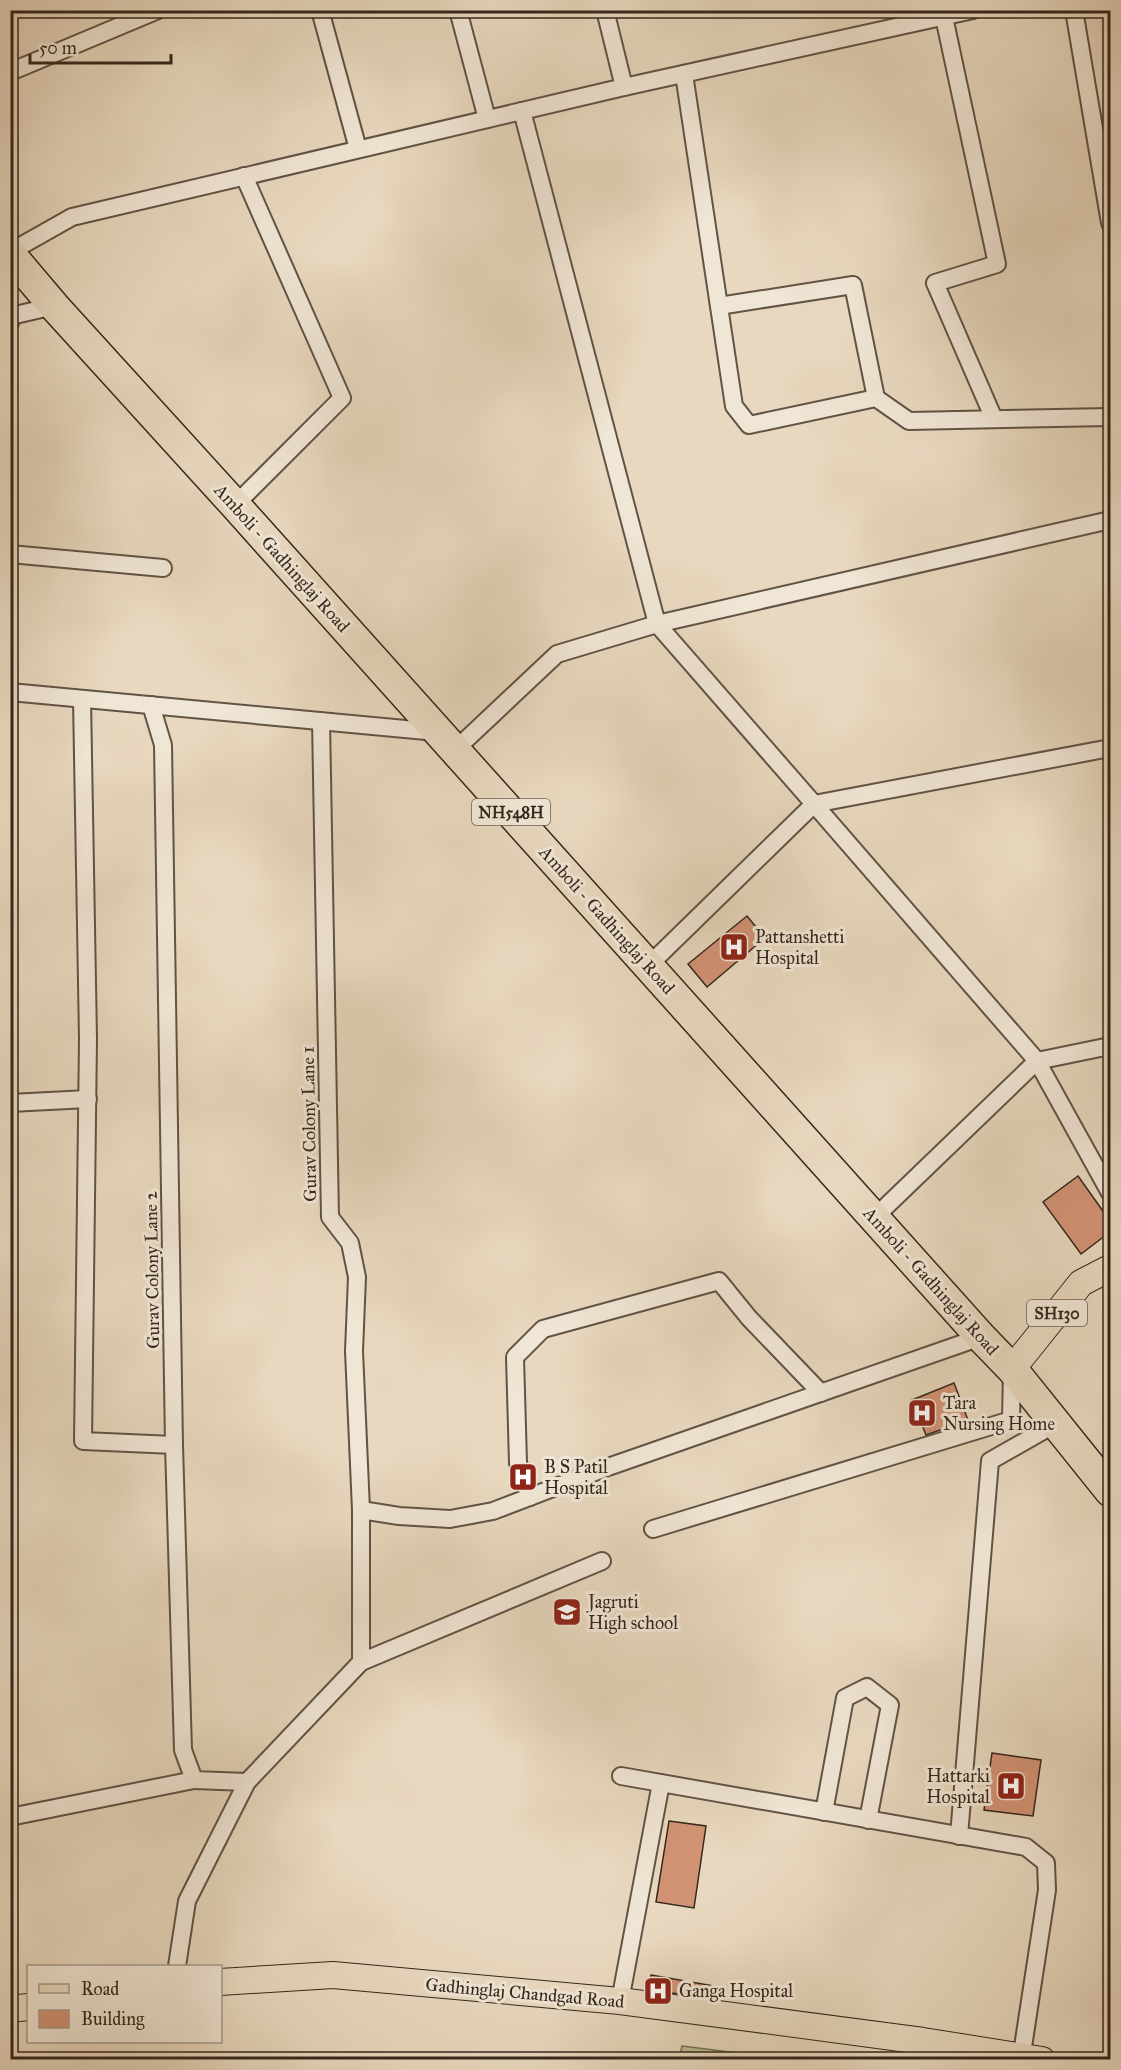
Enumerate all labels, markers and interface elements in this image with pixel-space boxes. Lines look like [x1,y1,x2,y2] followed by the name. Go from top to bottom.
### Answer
[30,27,171,65] scale bar
[39,37,77,59] text: 50 m
[208,479,354,637] street label: Amboli - Gadhinglaj Road
[472,799,550,825] road number: NH548H
[533,841,679,999] street label: Amboli - Gadhinglaj Road
[755,926,844,969] place label: Pattanshetti Hospital
[718,931,750,963] hospital icon: Pattanshetti Hospital
[297,1046,321,1202] street label: Gurav Colony Lane 1
[140,1191,164,1349] street label: Gurav Colony Lane 2
[857,1202,1003,1360] street label: Amboli - Gadhinglaj Road
[1027,1300,1087,1326] road number: SH130
[943,1392,1055,1436] place label: Tara Nursing Home
[906,1397,938,1429] hospital icon: Tara Nursing Home
[544,1456,608,1499] place label: B S Patil Hospital
[507,1461,539,1493] hospital icon: B S Patil Hospital
[586,1591,678,1635] place label: Jagruti High school
[551,1596,583,1628] school or university icon: Jagruti High school
[926,1765,990,1808] place label: Hattarki Hospital
[995,1770,1027,1802] hospital icon: Hattarki Hospital
[27,1965,222,2043] legend
[425,1973,625,2014] street label: Gadhinglaj Chandgad Road
[642,1975,674,2007] hospital icon: Ganga Hospital
[81,1978,119,2000] text: Road
[679,1980,793,2003] place label: Ganga Hospital
[81,2008,145,2031] text: Building

